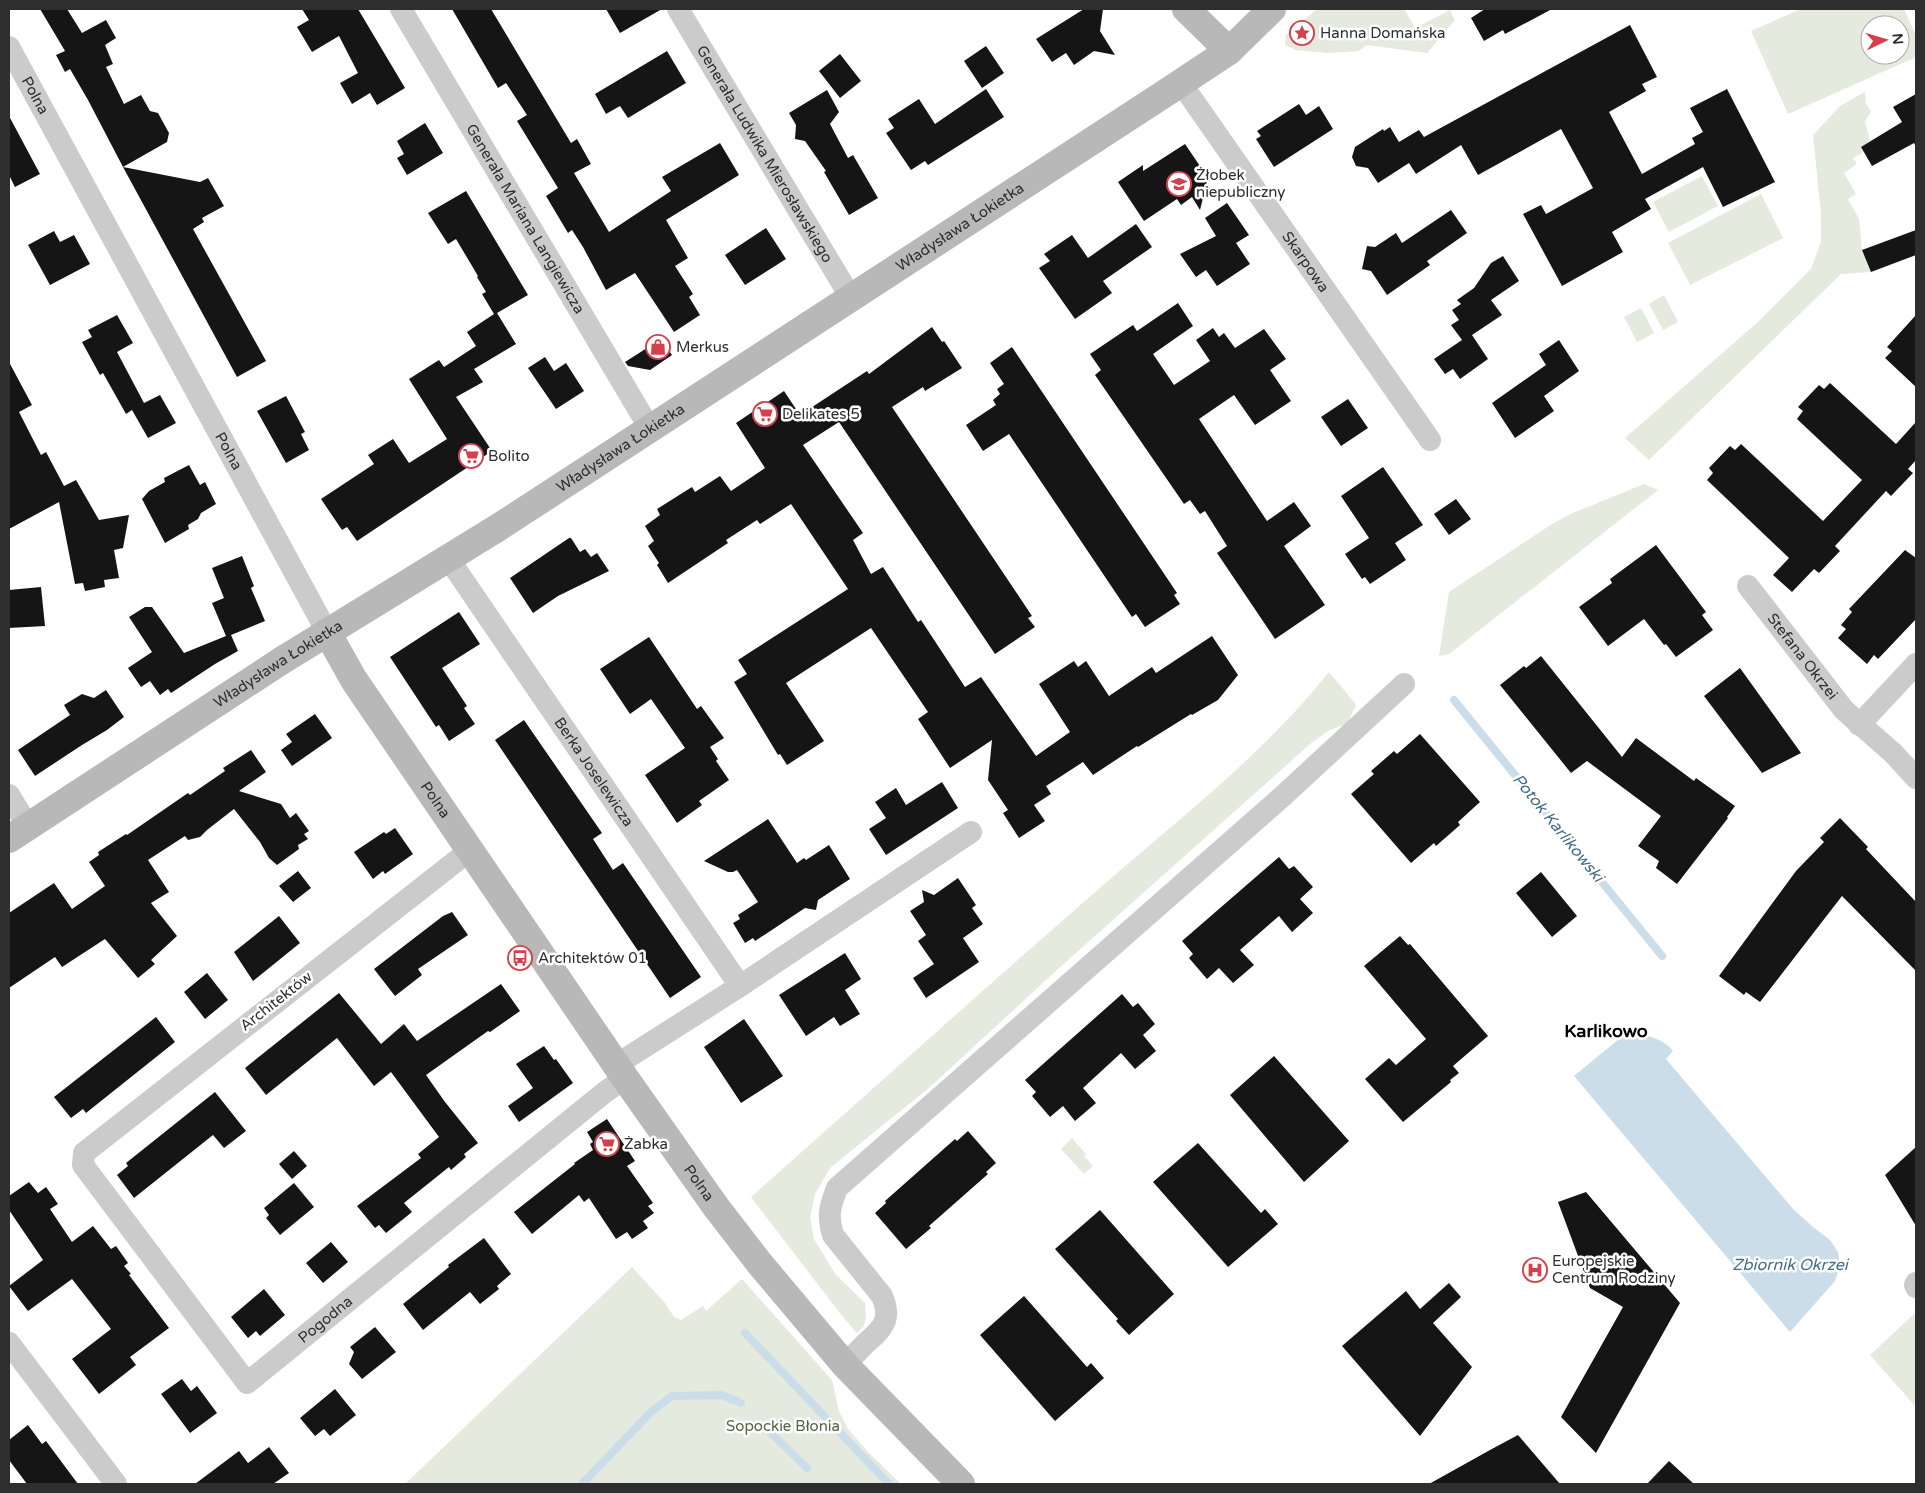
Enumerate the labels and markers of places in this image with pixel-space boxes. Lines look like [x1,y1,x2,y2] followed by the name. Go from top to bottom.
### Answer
[1289,20,1315,46] place icon: Hanna Domańska
[1320,24,1445,42] place label: Hanna Domańska
[1196,166,1285,201] place label: Żłobek niepubliczny
[1166,171,1192,197] school or university icon: Żłobek niepubliczny
[645,334,671,360] shop icon: Merkus
[676,338,729,356] place label: Merkus
[752,401,778,427] supermarket icon: Delikates 5
[782,405,860,423] place label: Delikates 5
[458,443,484,469] supermarket icon: Bolito
[488,447,530,465] place label: Bolito
[507,945,533,971] bus stop icon: Architektów 01
[538,949,647,967] place label: Architektów 01
[594,1131,620,1157] supermarket icon: Żabka
[624,1135,668,1153] place label: Żabka
[1552,1252,1675,1287] place label: Europejskie Centrum Rodziny
[1522,1257,1548,1283] hospital icon: Europejskie Centrum Rodziny

